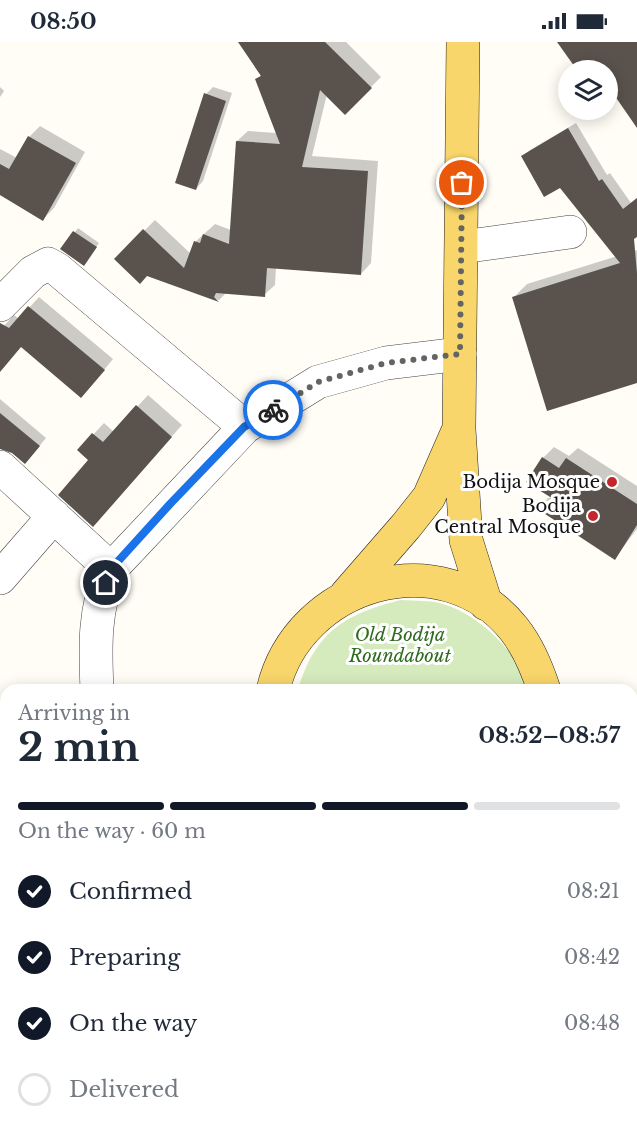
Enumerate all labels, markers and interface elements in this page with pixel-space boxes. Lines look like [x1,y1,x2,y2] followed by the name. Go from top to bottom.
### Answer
[30,8,97,35] text: 08:50
[558,60,618,120] map controls
[558,60,618,120] button: layers
[436,157,487,208] pin
[445,166,478,199] icon: bag
[243,380,303,440] courier
[257,394,290,427] icon: bike
[463,471,600,493] place label: Bodija Mosque
[605,475,619,489] marker: Bodija Mosque
[434,495,581,538] place label: Bodija Central Mosque
[586,509,600,523] marker: Bodija Central Mosque
[80,557,131,608] pin
[89,566,122,599] icon: home
[348,624,451,667] park label: Old Bodija Roundabout
[18,701,130,725] text: Arriving in
[478,722,620,749] text: 08:52–08:57
[18,723,139,772] text: 2 min
[18,819,206,843] text: On the way · 60 m
[18,875,51,908] icon: check
[69,878,192,905] text: Confirmed
[567,879,620,903] text: 08:21
[18,941,51,974] icon: check
[69,944,180,971] text: Preparing
[564,945,620,969] text: 08:42
[18,1007,51,1040] icon: check
[69,1010,197,1037] text: On the way
[564,1011,620,1035] text: 08:48
[69,1076,179,1103] text: Delivered

